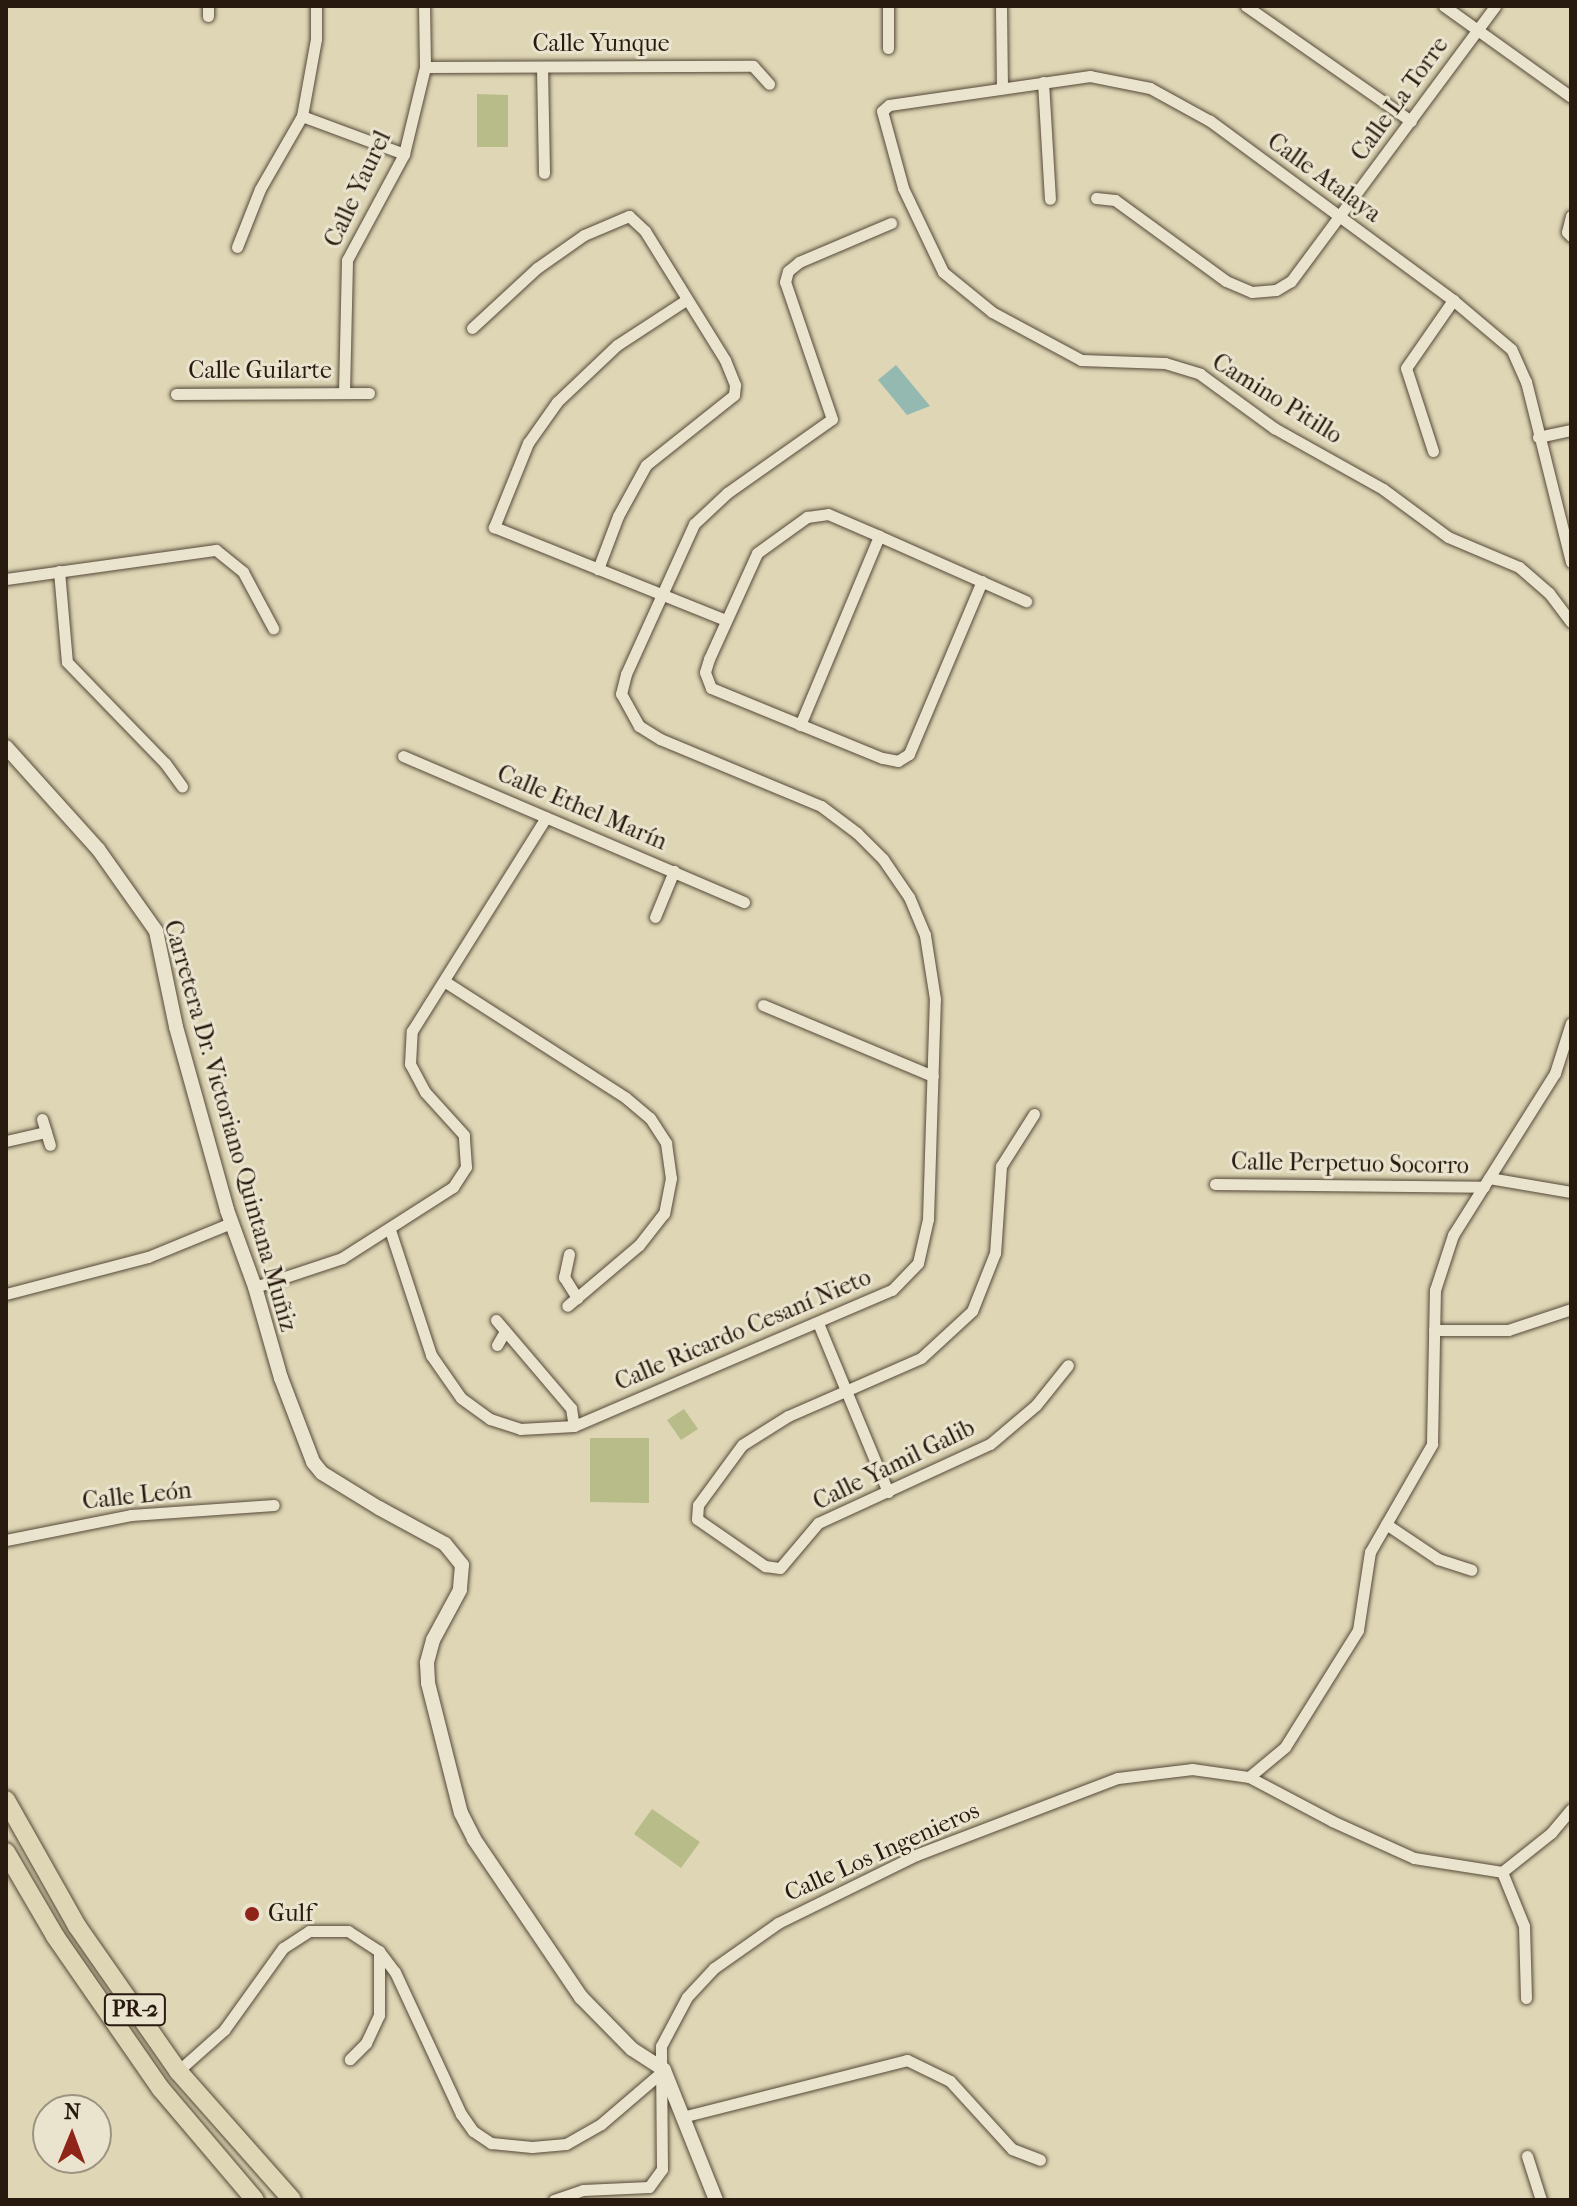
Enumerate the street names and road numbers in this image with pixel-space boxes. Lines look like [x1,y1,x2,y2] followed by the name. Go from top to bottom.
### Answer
[532,30,670,58] street label: Calle Yunque
[1345,31,1455,167] street label: Calle La Torre
[319,126,397,252] street label: Calle Yaurel
[1262,127,1386,229] street label: Calle Atalaya
[1207,348,1347,450] street label: Camino Pitillo
[188,357,332,385] street label: Calle Guilarte
[493,759,671,857] street label: Calle Ethel Marín
[157,917,303,1335] street label: Carretera Dr. Victoriano Quintana Muñiz
[1231,1148,1469,1180] street label: Calle Perpetuo Socorro
[611,1263,875,1397] street label: Calle Ricardo Cesaní Nieto
[809,1413,979,1517] street label: Calle Yamil Galib
[81,1476,193,1516] street label: Calle León
[780,1796,984,1908] street label: Calle Los Ingenieros
[103,1992,167,2028] road number: PR-2

